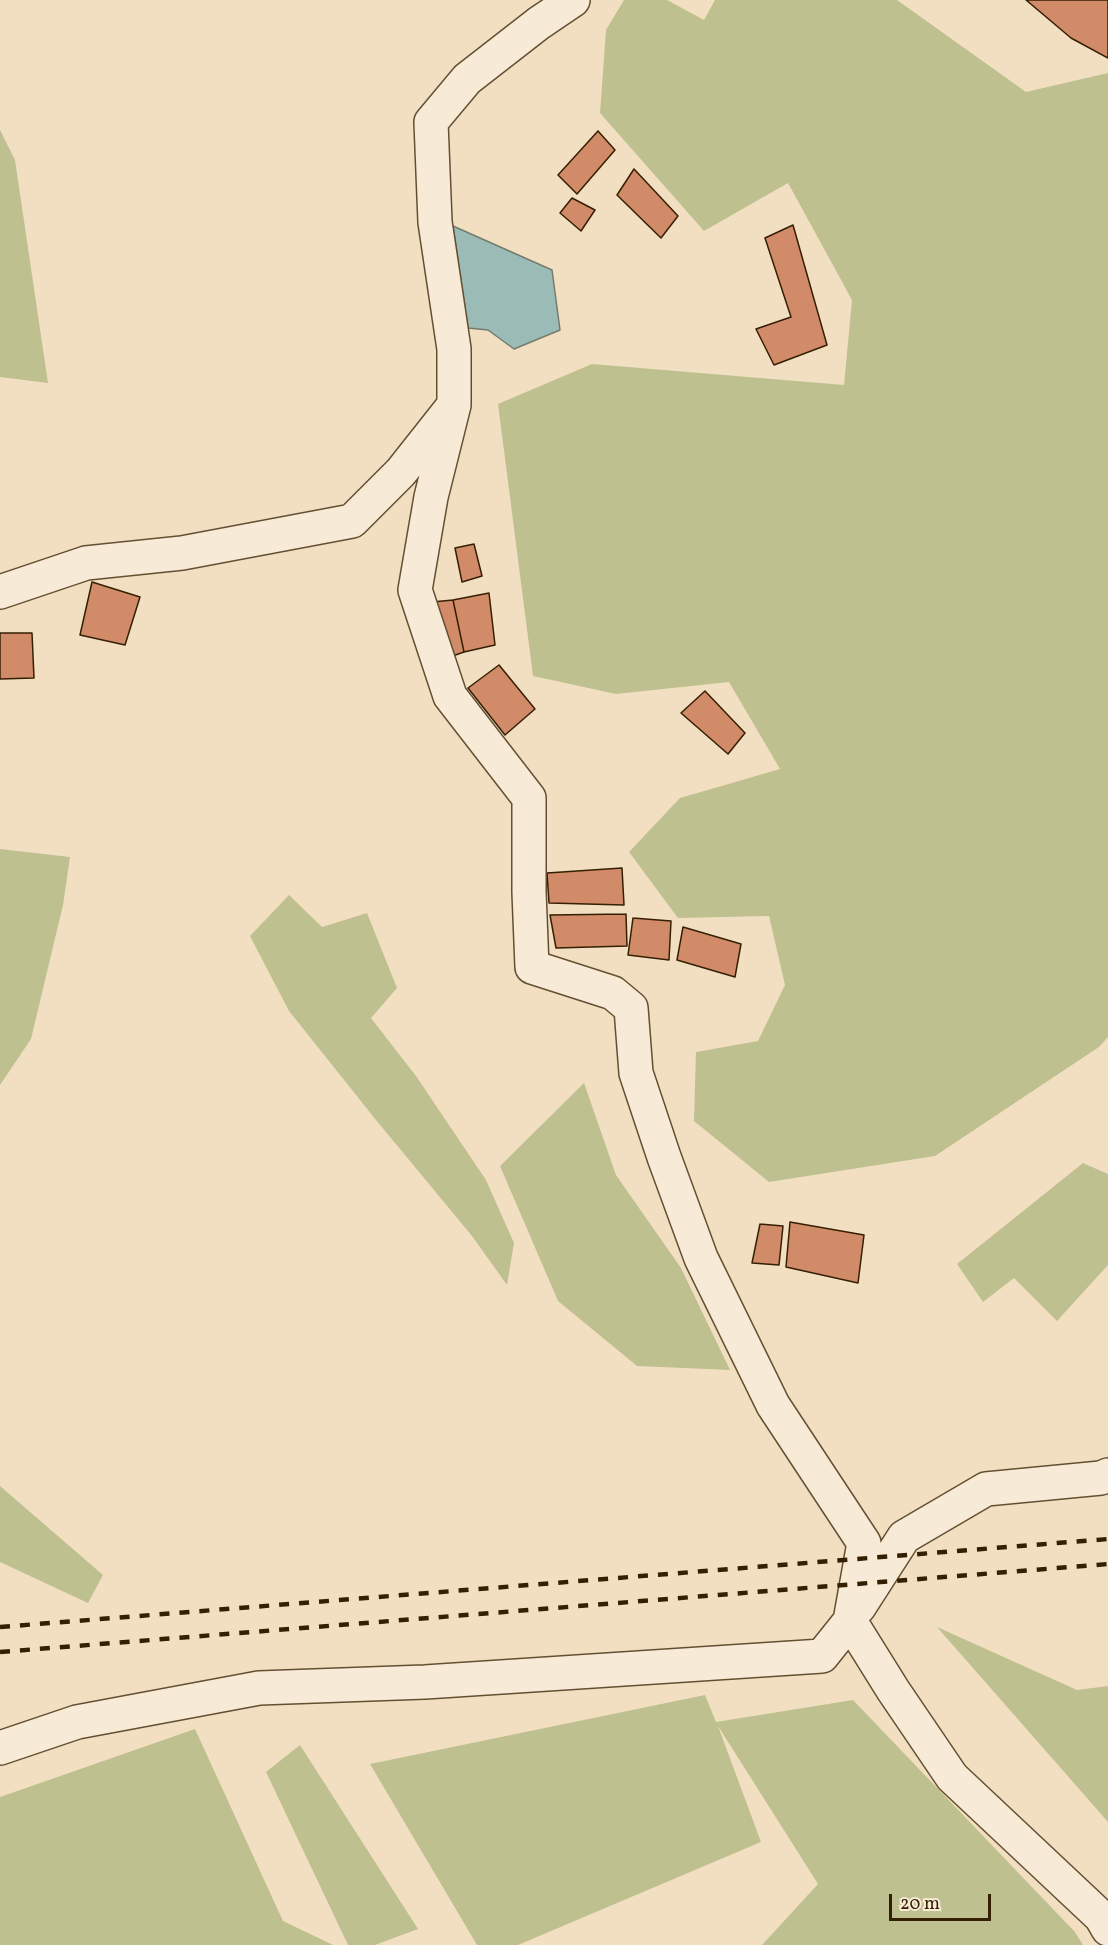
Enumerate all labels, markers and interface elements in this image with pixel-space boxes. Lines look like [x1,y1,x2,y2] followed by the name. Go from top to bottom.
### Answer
[892,1882,994,1920] scale bar
[900,1892,940,1917] text: 20 m

